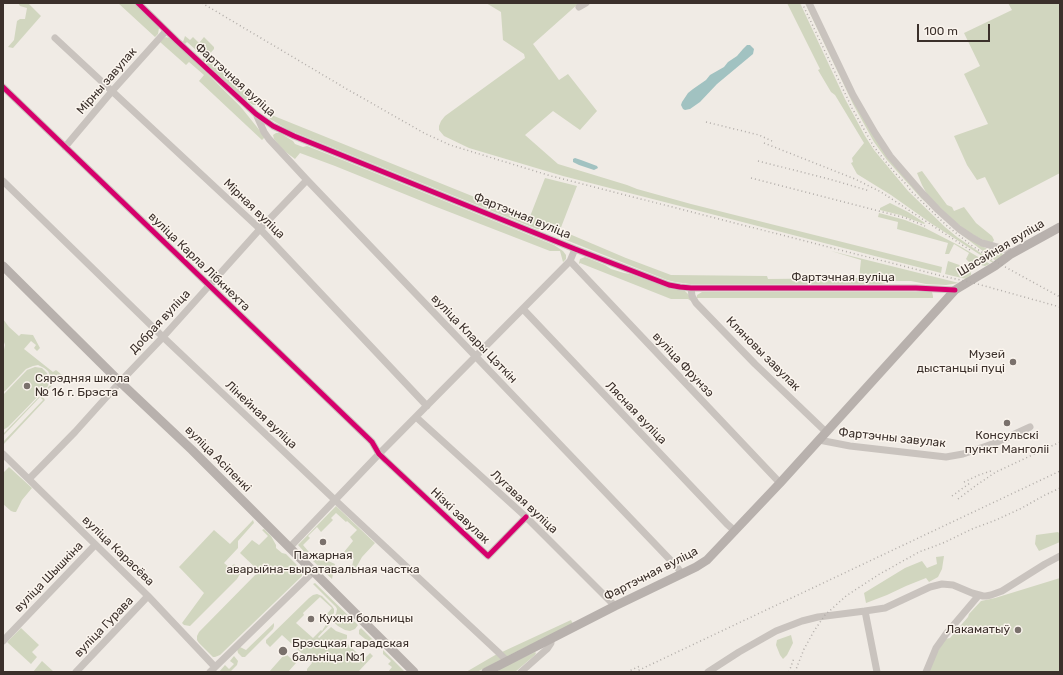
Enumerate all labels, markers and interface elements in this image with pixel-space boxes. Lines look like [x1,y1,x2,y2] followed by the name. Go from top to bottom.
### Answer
[919,16,992,42] scale bar
[924,24,958,38] text: 100 m
[192,40,278,120] street label: Фартэчная вуліца
[74,45,140,117] street label: Мірны завулак
[220,176,288,242] street label: Мірная вуліца
[471,190,573,242] street label: Фартэчная вуліца
[145,210,253,314] street label: вуліца Карла Лібкнехта
[955,216,1047,280] street label: Шасэйная вуліца
[791,271,895,285] street label: Фартэчная вуліца
[127,287,193,357] street label: Добрая вуліца
[428,292,520,386] street label: вуліца Клары Цэткін
[723,314,803,394] street label: Кляновы завулак
[649,330,717,400] street label: вуліца Фрунзэ
[917,348,1005,376] place label: Музей дыстанцыі пуці
[1008,357,1018,367] marker: Музей дыстанцыі пуці
[35,372,130,400] place label: Сярэдняя школа № 16 г. Брэста
[222,378,300,452] street label: Лінейная вуліца
[602,379,670,447] street label: Лясная вуліца
[22,381,32,391] marker: Сярэдняя школа № 16 г. Брэста
[1002,418,1012,428] marker: Консульскі пункт Манголіі
[182,423,254,495] street label: вуліца Асіпенкі
[838,425,946,451] street label: Фартэчны завулак
[965,429,1049,457] place label: Консульскі пункт Манголіі
[487,467,561,537] street label: Лугавая вуліца
[427,485,493,547] street label: Нізкі завулак
[79,513,157,589] street label: вуліца Карасёва
[318,537,328,547] marker: Пажарная аварыйна-выратавальная частка
[12,539,86,615] street label: вуліца Шышкіна
[602,544,700,604] street label: Фартэчная вуліца
[226,549,420,577] place label: Пажарная аварыйна-выратавальная частка
[71,594,137,660] street label: вуліца Гурава
[319,612,413,626] place label: Кухня больницы
[306,614,316,624] marker: Кухня больницы
[946,623,1010,637] place label: Лакаматыў
[1013,625,1023,635] marker: Лакаматыў
[292,637,409,665] place label: Брэсцкая гарадская бальніца №1
[277,645,289,657] marker: Брэсцкая гарадская бальніца №1

